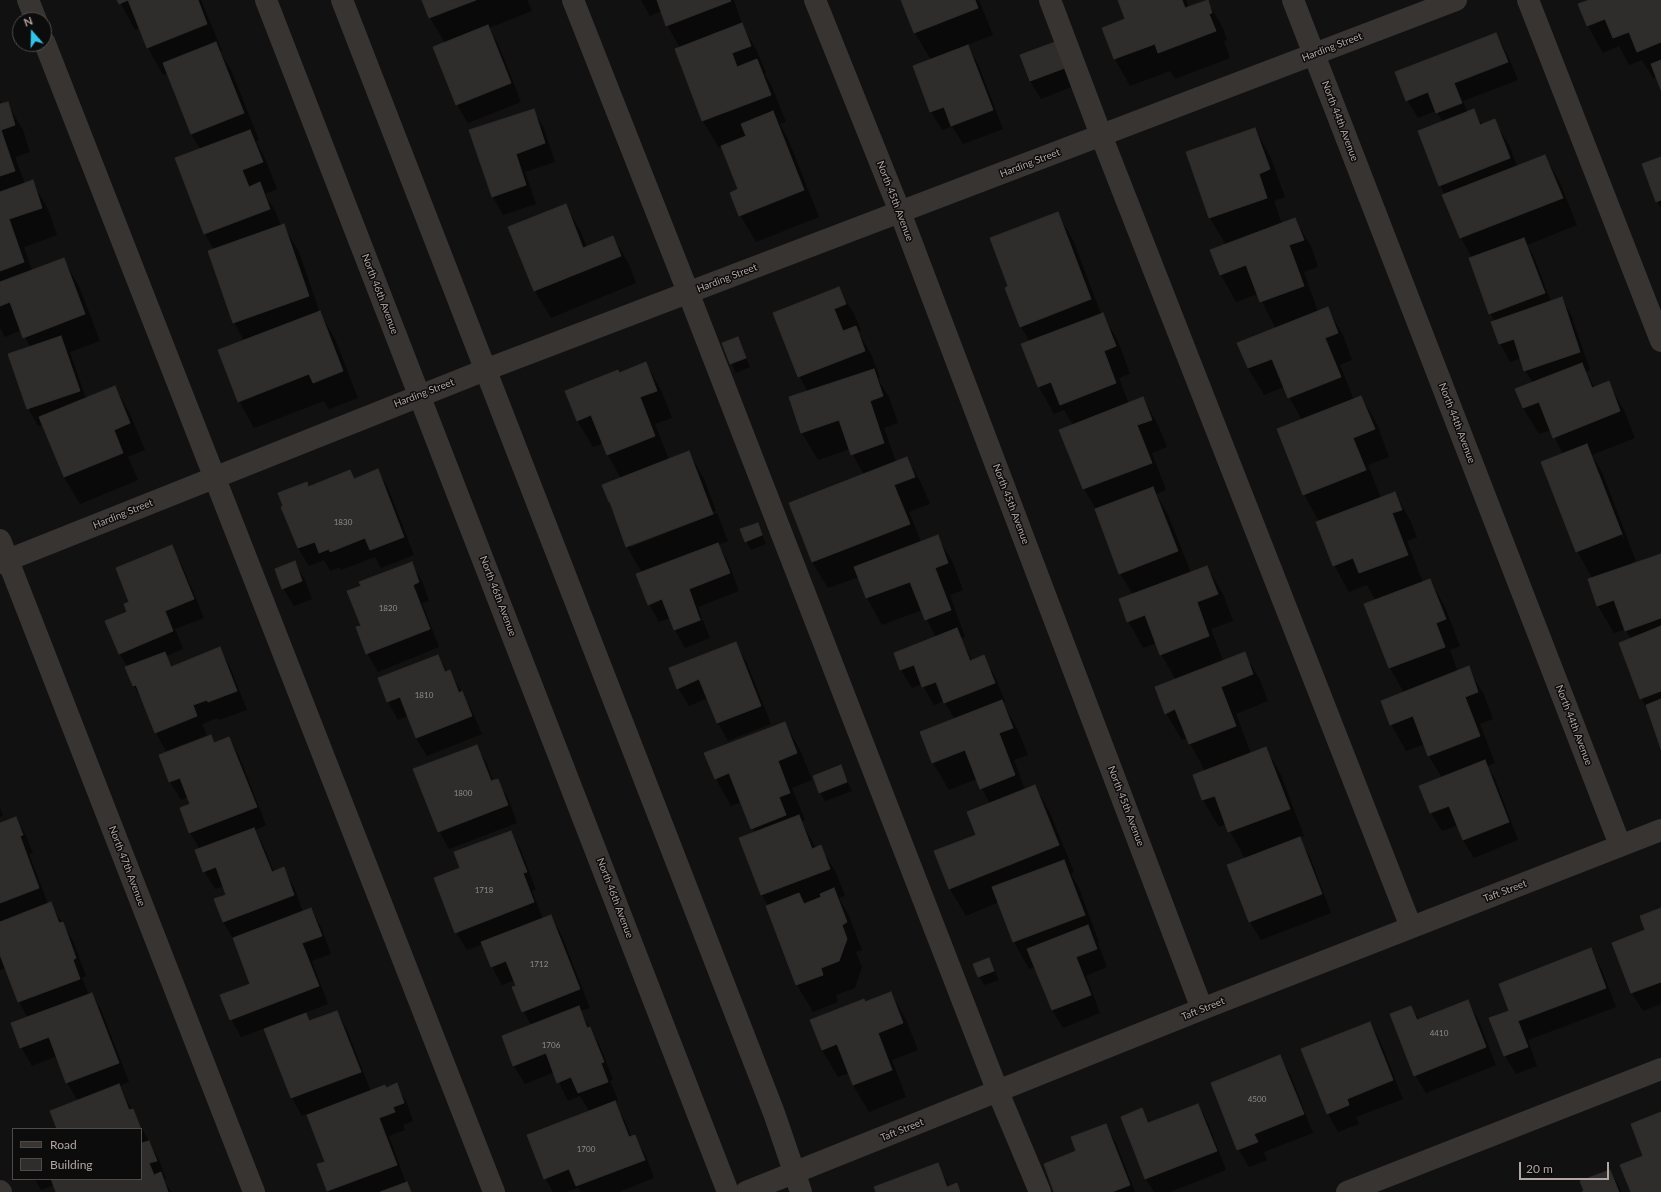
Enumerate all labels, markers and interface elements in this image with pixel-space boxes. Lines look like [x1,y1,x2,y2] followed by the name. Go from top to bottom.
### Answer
[12,12,52,52] north arrow
[22,14,34,29] text: N
[1300,30,1364,64] street label: Harding Street
[1319,79,1361,163] street label: North 44th Avenue
[998,146,1062,180] street label: Harding Street
[874,159,916,243] street label: North 45th Avenue
[359,252,401,336] street label: North 46th Avenue
[695,261,759,295] street label: Harding Street
[392,376,456,410] street label: Harding Street
[1436,381,1478,465] street label: North 44th Avenue
[990,462,1032,546] street label: North 45th Avenue
[91,497,155,531] street label: Harding Street
[334,517,352,527] house number: 1830
[477,554,519,638] street label: North 46th Avenue
[379,603,397,613] house number: 1820
[1553,683,1595,767] street label: North 44th Avenue
[415,690,433,700] house number: 1810
[1105,764,1147,848] street label: North 45th Avenue
[454,788,472,798] house number: 1800
[106,824,148,908] street label: North 47th Avenue
[594,856,636,940] street label: North 46th Avenue
[1482,877,1528,905] street label: Taft Street
[475,885,493,895] house number: 1718
[530,959,548,969] house number: 1712
[1180,995,1226,1023] street label: Taft Street
[1430,1028,1448,1038] house number: 4410
[542,1040,560,1050] house number: 1706
[1248,1094,1266,1104] house number: 4500
[879,1116,925,1144] street label: Taft Street
[12,1128,142,1180] legend
[50,1137,77,1152] text: Road
[577,1144,595,1154] house number: 1700
[1521,1154,1611,1180] scale bar
[50,1157,93,1172] text: Building
[1526,1161,1553,1176] text: 20 m

